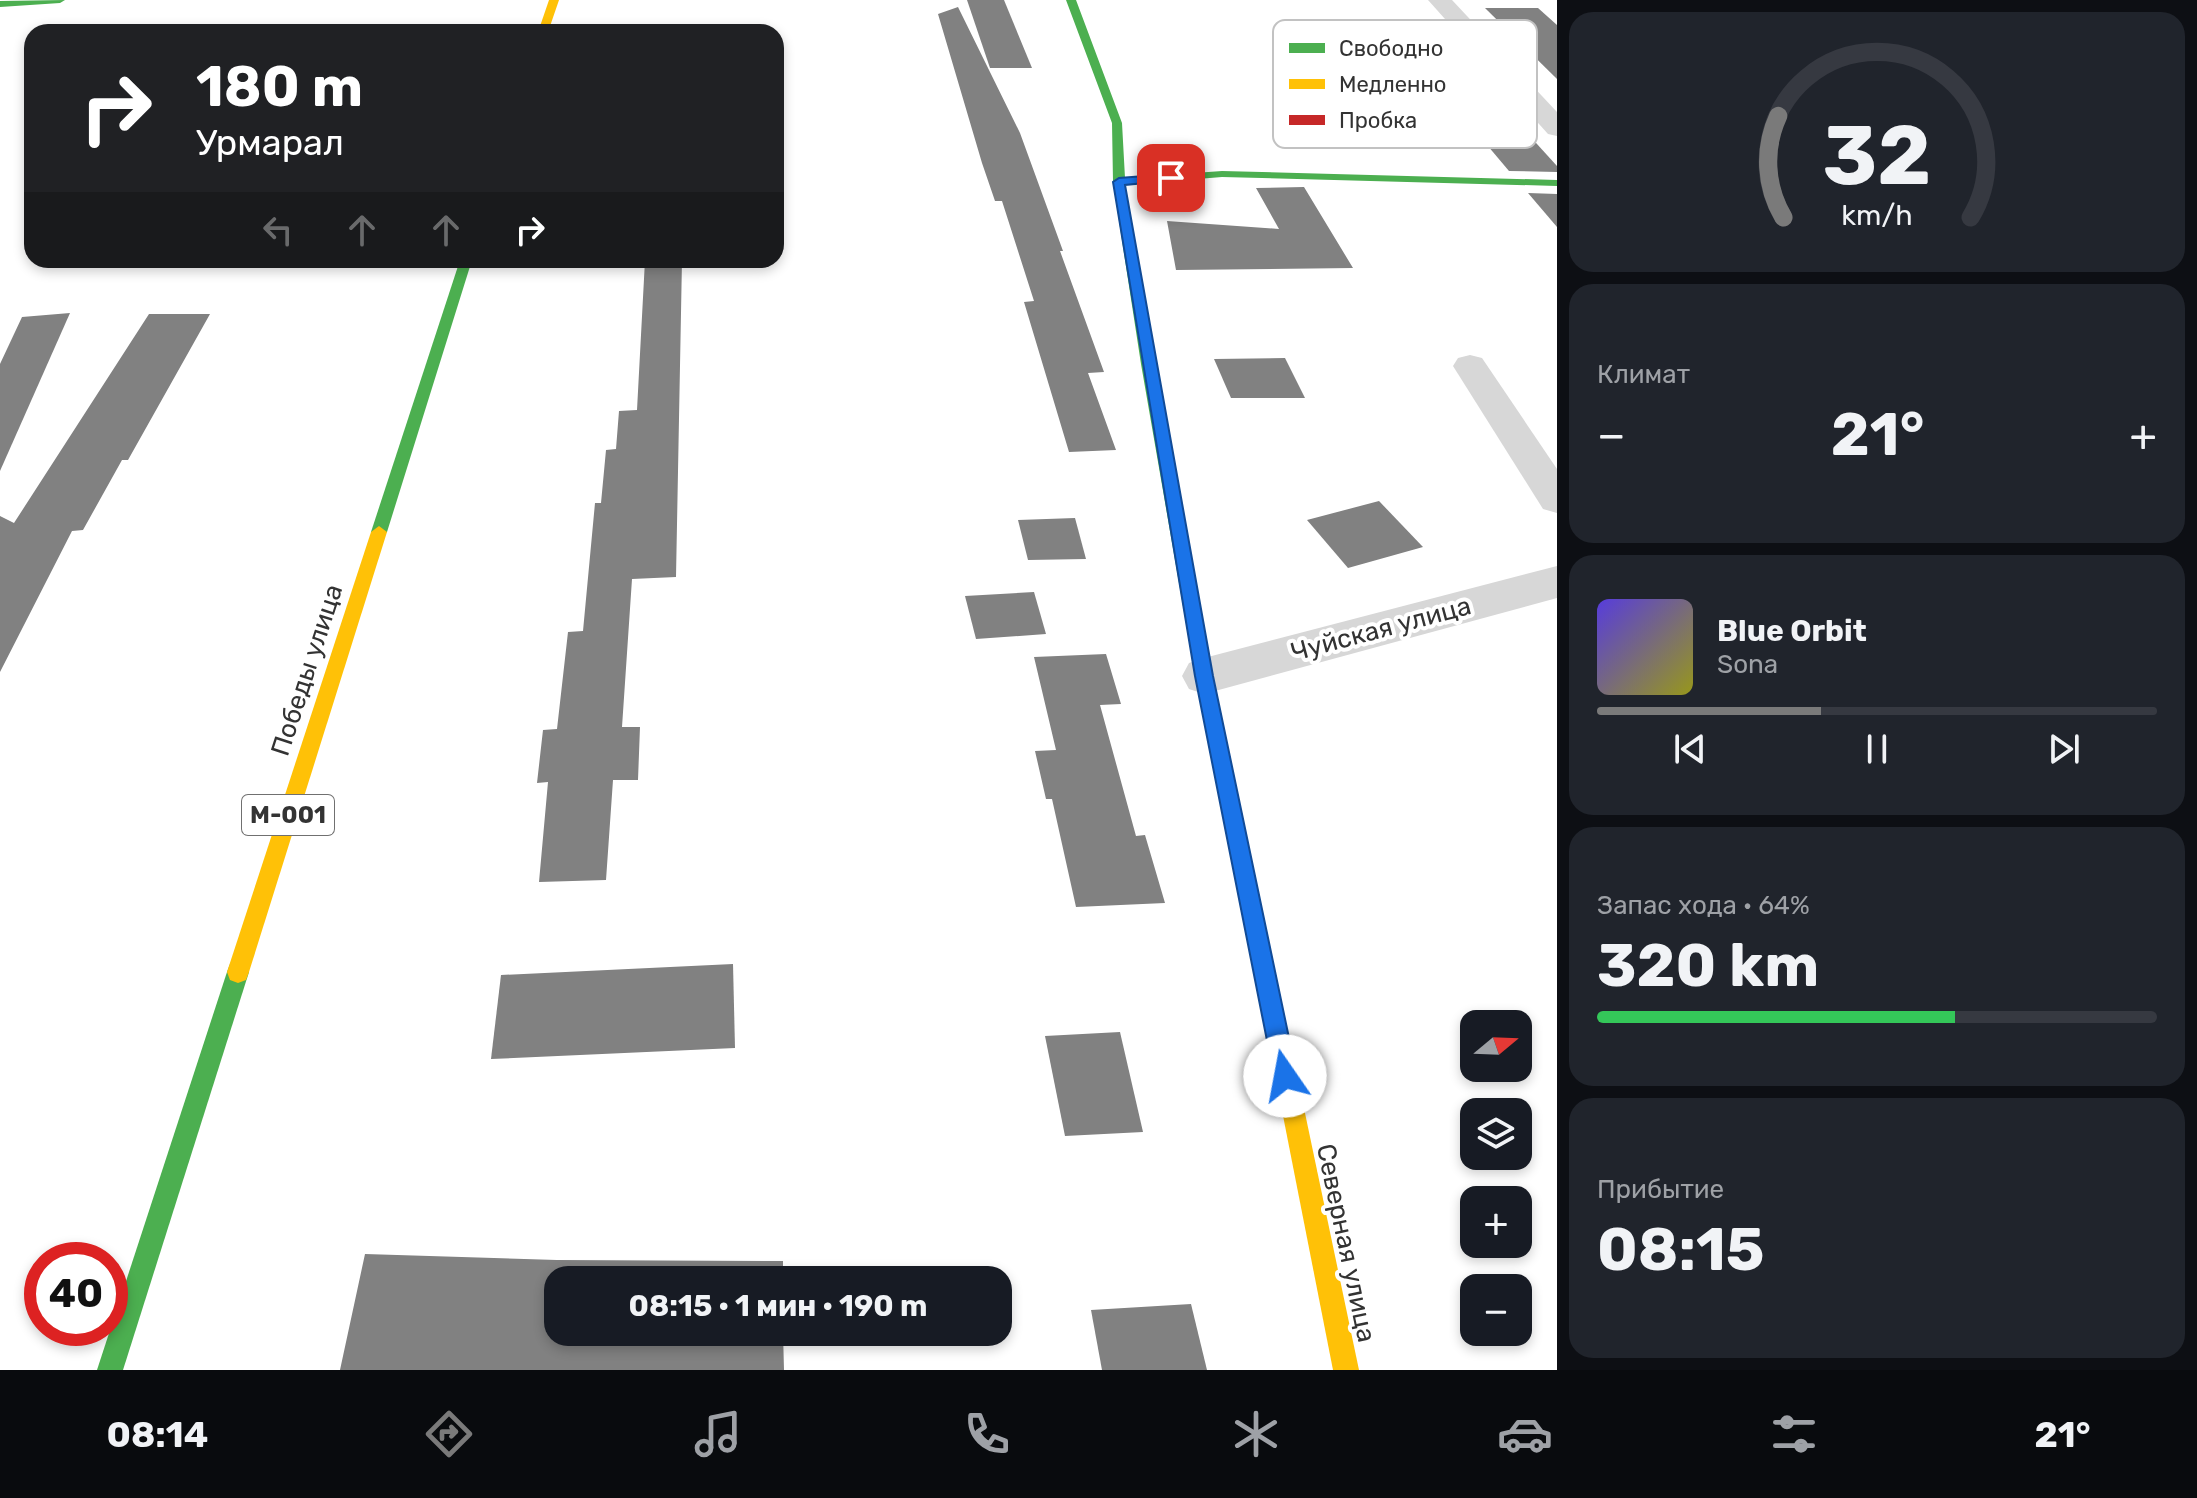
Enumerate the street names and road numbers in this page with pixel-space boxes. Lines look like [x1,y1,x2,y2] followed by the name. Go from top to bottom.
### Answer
[265,580,349,760] street label: Победы улица
[1288,590,1474,668] street label: Чуйская улица
[242,795,334,835] road number: М-001
[1310,1141,1382,1345] street label: Северная улица

